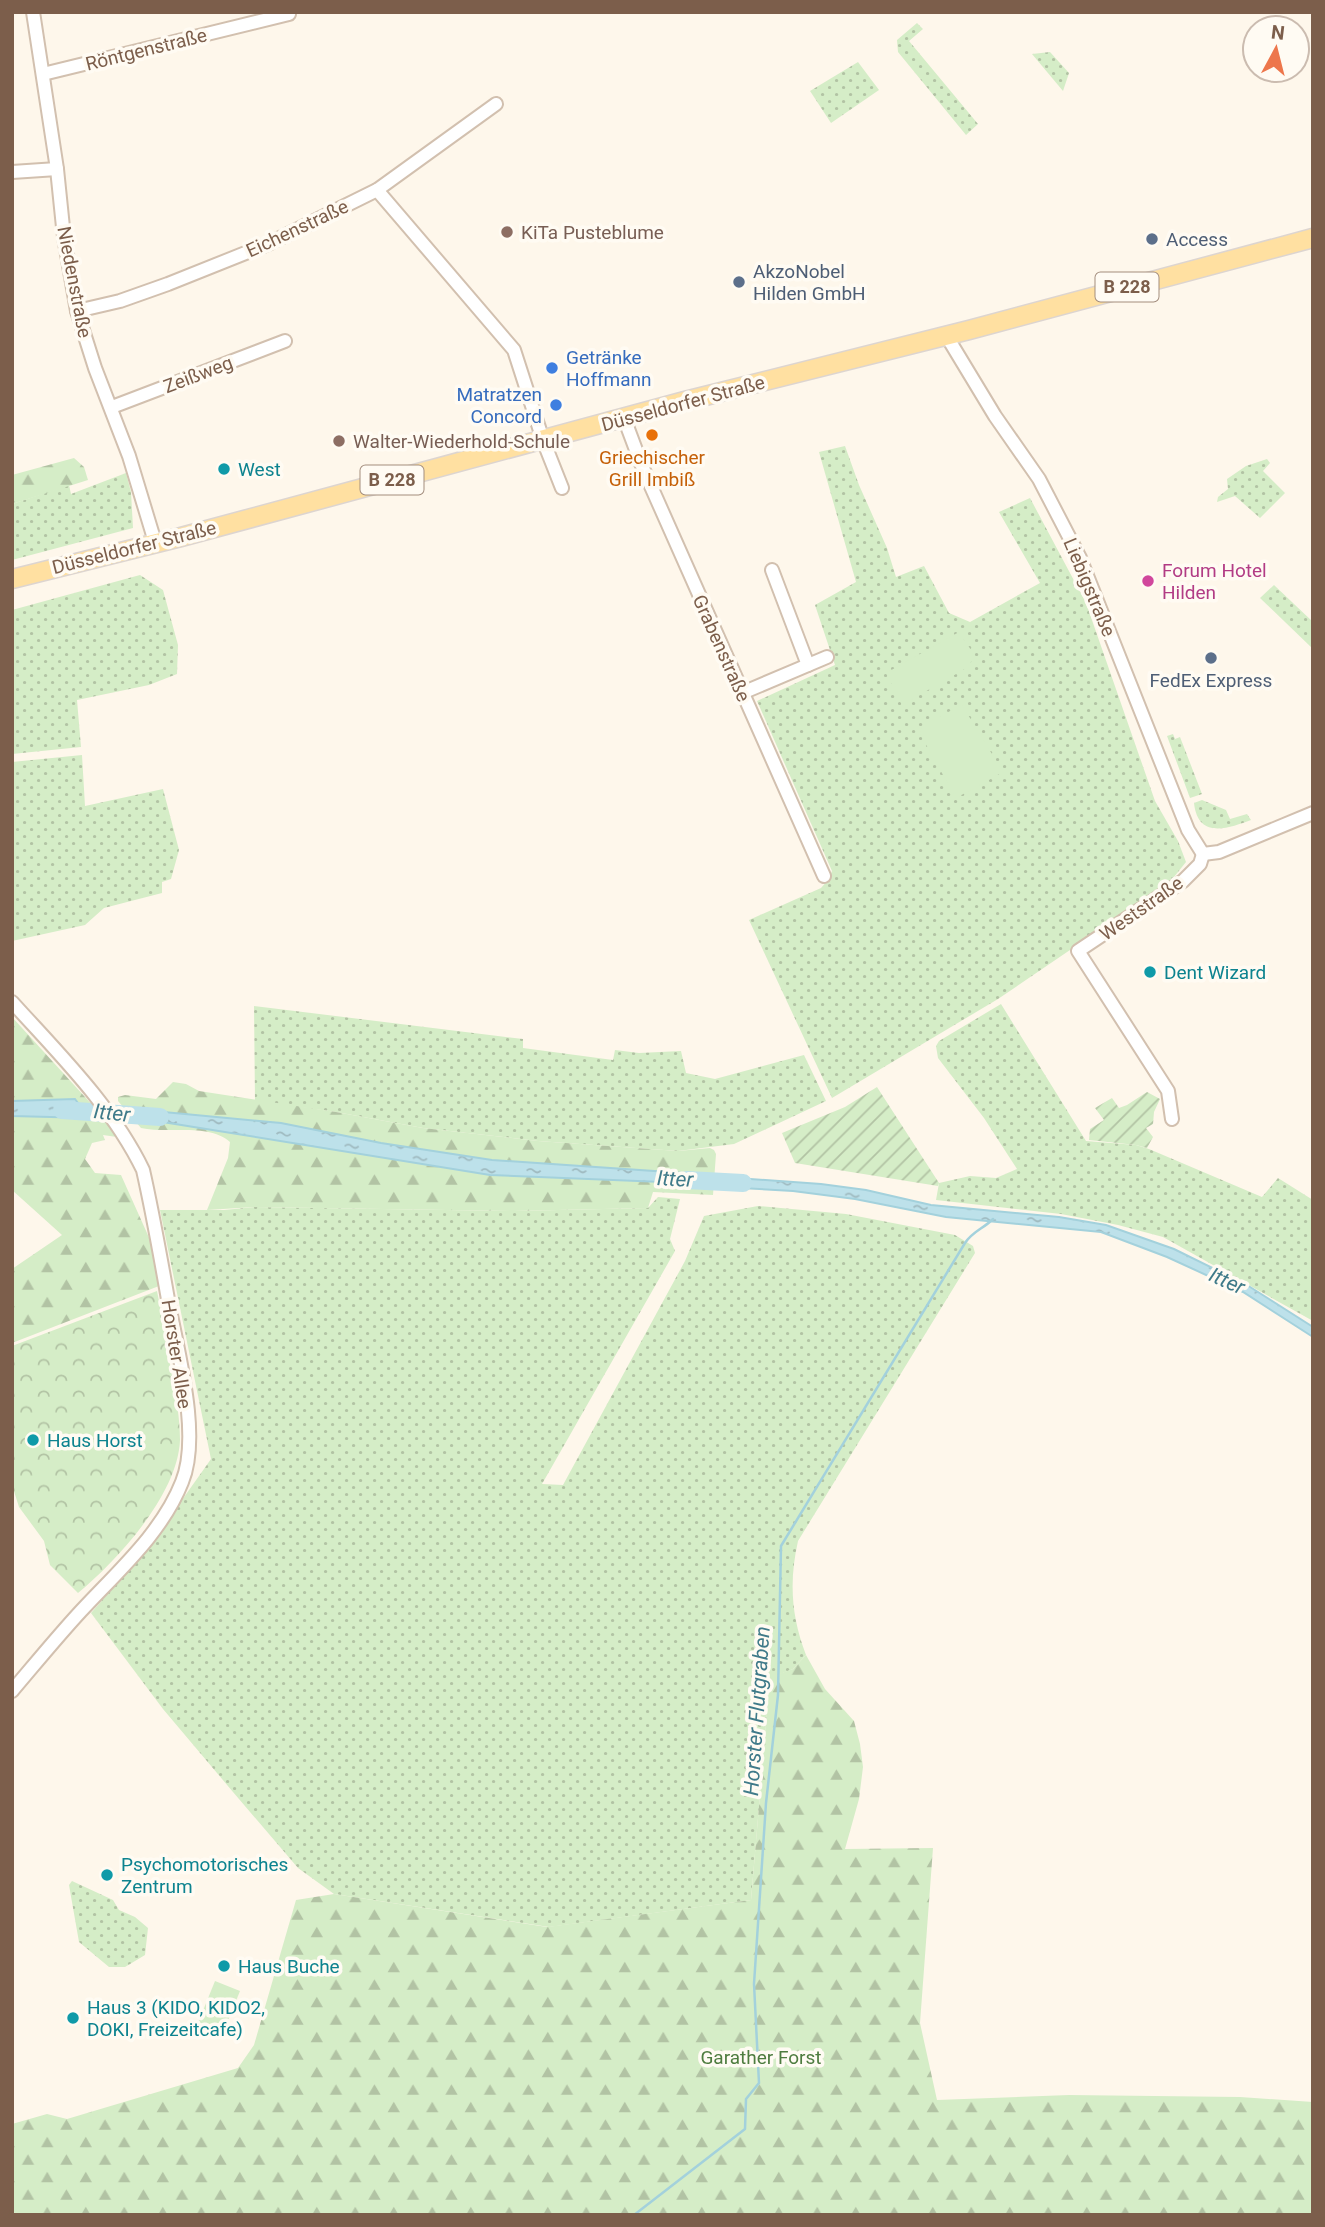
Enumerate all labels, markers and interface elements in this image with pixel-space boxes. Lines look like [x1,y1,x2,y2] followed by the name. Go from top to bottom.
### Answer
[1241,14,1311,84] north arrow
[1270,20,1286,45] text: N
[83,23,209,76] street label: Röntgenstraße
[242,195,352,262] street label: Eichenstraße
[521,221,664,244] place label: KiTa Pusteblume
[52,224,97,340] street label: Niedenstraße
[499,224,515,240] marker: KiTa Pusteblume
[1166,228,1228,251] place label: Access
[1144,231,1160,247] marker: Access
[753,260,866,305] place label: AkzoNobel Hilden GmbH
[1096,272,1158,302] road number: B 228
[731,274,747,290] marker: AkzoNobel Hilden GmbH
[566,346,652,391] place label: Getränke Hoffmann
[160,351,236,398] street label: Zeißweg
[544,360,560,376] marker: Getränke Hoffmann
[599,371,767,436] street label: Düsseldorfer Straße
[456,383,542,428] place label: Matratzen Concord
[548,397,564,413] marker: Matratzen Concord
[644,427,660,443] marker: Griechischer Grill Imbiß
[353,430,570,453] place label: Walter-Wiederhold-Schule
[331,433,347,449] marker: Walter-Wiederhold-Schule
[599,446,705,491] place label: Griechischer Grill Imbiß
[238,458,281,481] place label: West
[216,461,232,477] marker: West
[360,466,424,494] road number: B 228
[50,516,219,579] street label: Düsseldorfer Straße
[1059,535,1121,640] street label: Liebigstraße
[1162,559,1267,604] place label: Forum Hotel Hilden
[1140,573,1156,589] marker: Forum Hotel Hilden
[688,591,755,705] street label: Grabenstraße
[1203,650,1219,666] marker: FedEx Express
[1150,669,1272,692] place label: FedEx Express
[1095,871,1187,945] street label: Weststraße
[1164,961,1266,984] place label: Dent Wizard
[1142,964,1158,980] marker: Dent Wizard
[93,1099,133,1127] water label: Itter
[656,1166,695,1192] water label: Itter
[1205,1263,1250,1300] water label: Itter
[157,1298,196,1410] street label: Horster Allee
[47,1429,143,1452] place label: Haus Horst
[25,1432,41,1448] marker: Haus Horst
[739,1626,775,1796] water label: Horster Flutgraben
[121,1853,288,1898] place label: Psychomotorisches Zentrum
[99,1867,115,1883] marker: Psychomotorisches Zentrum
[238,1955,340,1978] place label: Haus Buche
[216,1958,232,1974] marker: Haus Buche
[87,1996,265,2041] place label: Haus 3 (KIDO, KIDO2, DOKI, Freizeitcafe)
[65,2010,81,2026] marker: Haus 3 (KIDO, KIDO2, DOKI, Freizeitcafe)
[700,2046,822,2069] park label: Garather Forst

